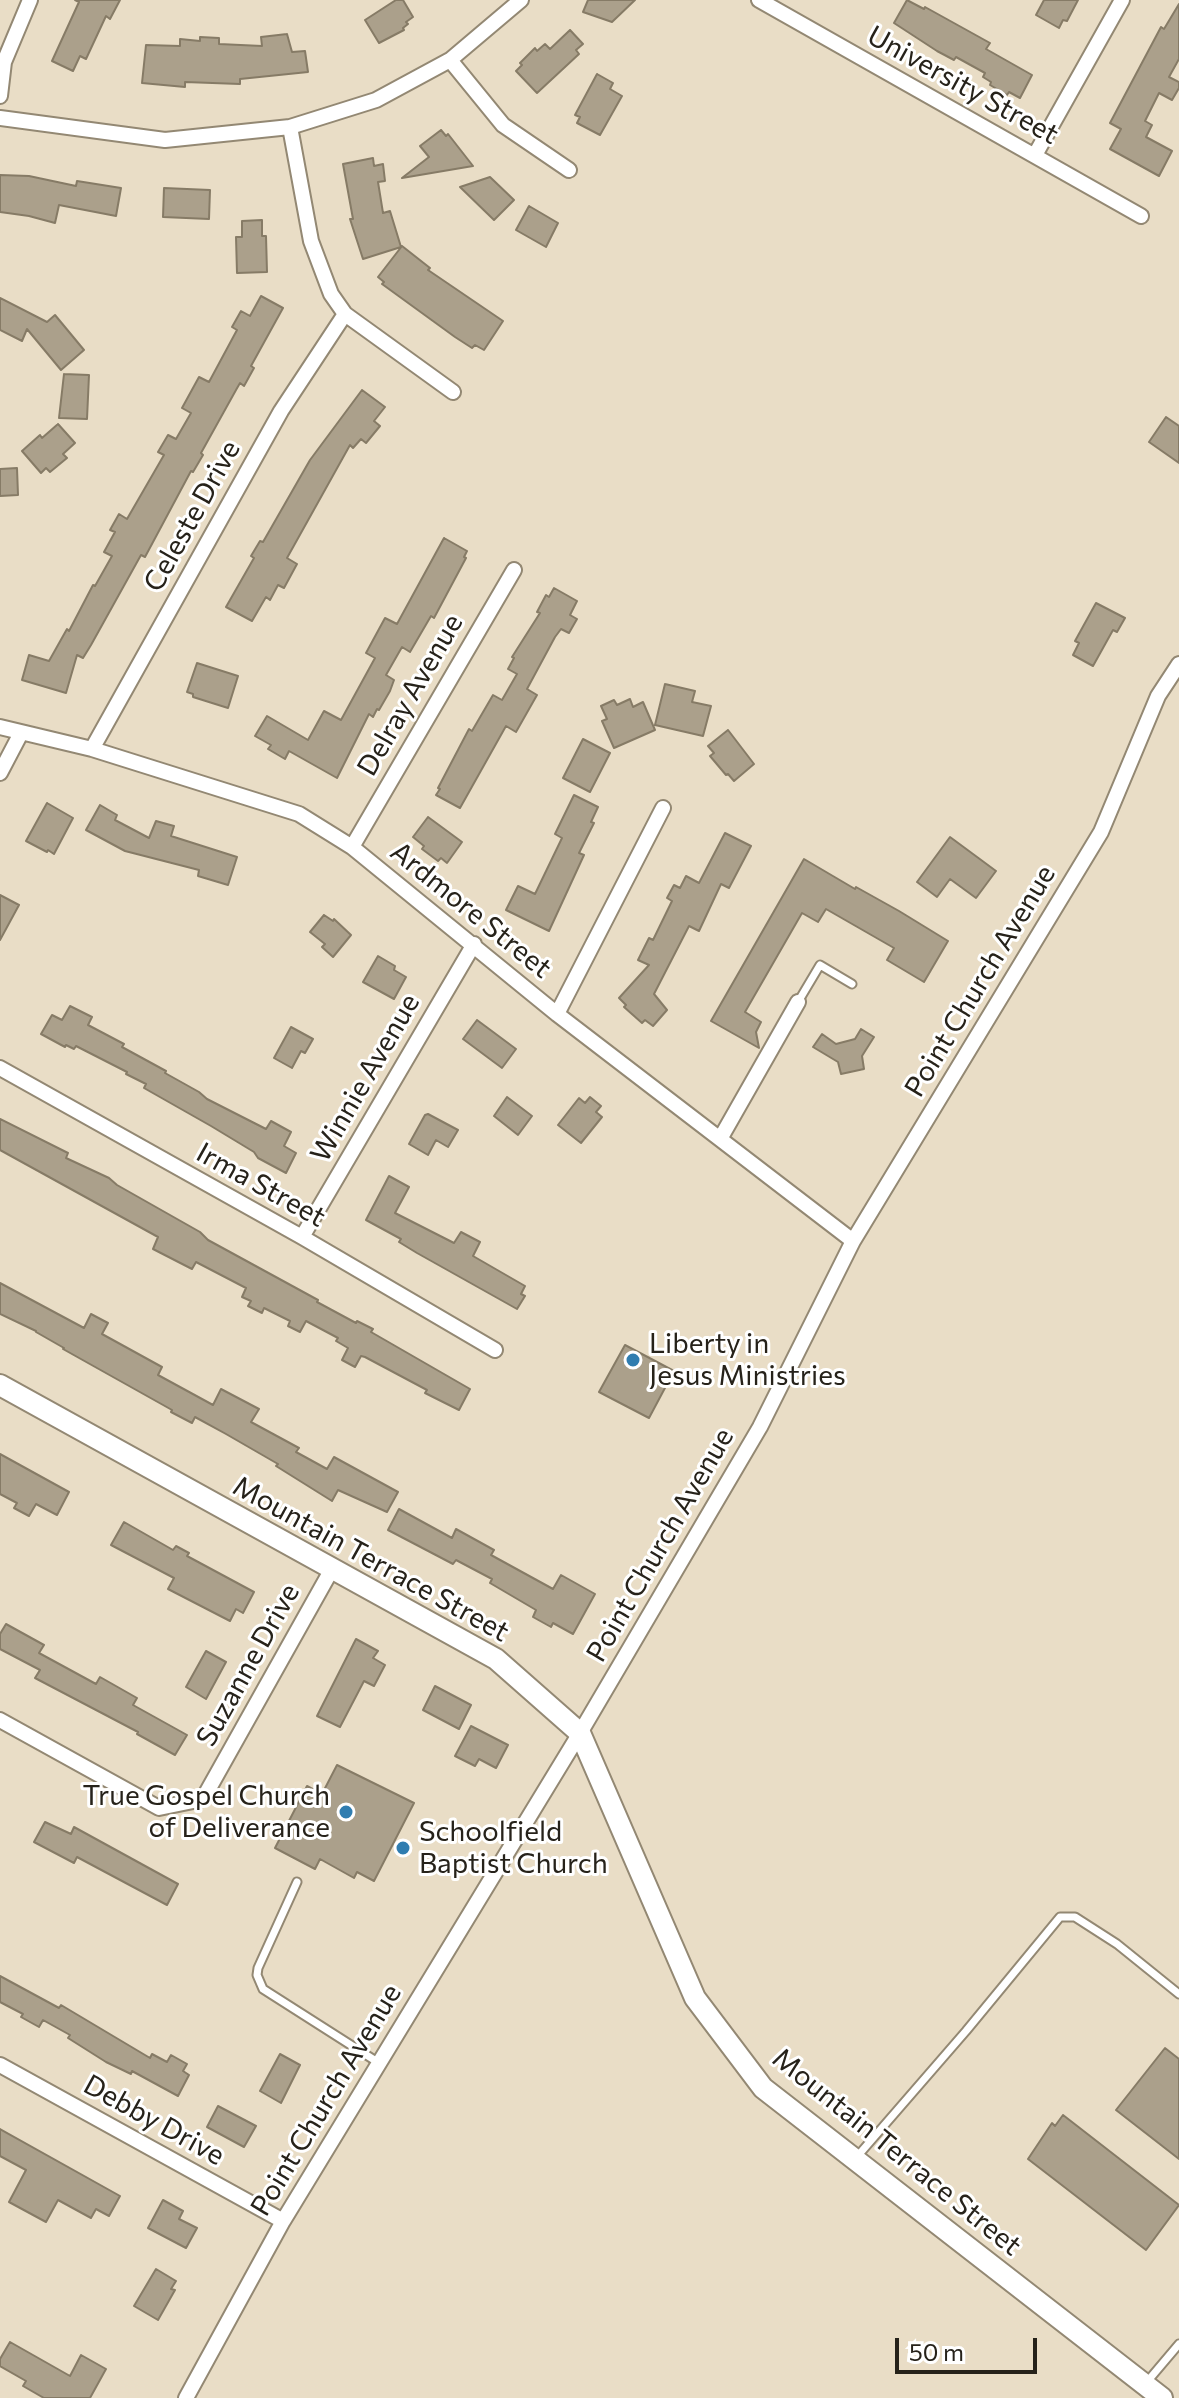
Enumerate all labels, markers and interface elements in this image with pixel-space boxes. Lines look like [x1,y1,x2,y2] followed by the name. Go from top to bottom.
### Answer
[862,19,1064,151] street label: University Street
[137,435,247,597] street label: Celeste Drive
[350,608,470,782] street label: Delray Avenue
[384,835,558,985] street label: Ardmore Street
[898,859,1062,1103] street label: Point Church Avenue
[303,988,427,1168] street label: Winnie Avenue
[190,1136,332,1234] street label: Irma Street
[649,1327,846,1393] place label: Liberty in Jesus Ministries
[624,1351,642,1369] marker: Liberty in Jesus Ministries
[579,1422,741,1668] street label: Point Church Avenue
[227,1469,515,1649] street label: Mountain Terrace Street
[190,1578,306,1752] street label: Suzanne Drive
[82,1779,330,1845] place label: True Gospel Church of Deliverance
[337,1803,355,1821] marker: True Gospel Church of Deliverance
[419,1815,608,1881] place label: Schoolfield Baptist Church
[394,1839,412,1857] marker: Schoolfield Baptist Church
[244,1978,408,2222] street label: Point Church Avenue
[766,2041,1028,2263] street label: Mountain Terrace Street
[78,2068,230,2172] street label: Debby Drive
[899,2322,1041,2372] scale bar
[909,2337,964,2366] text: 50 m

